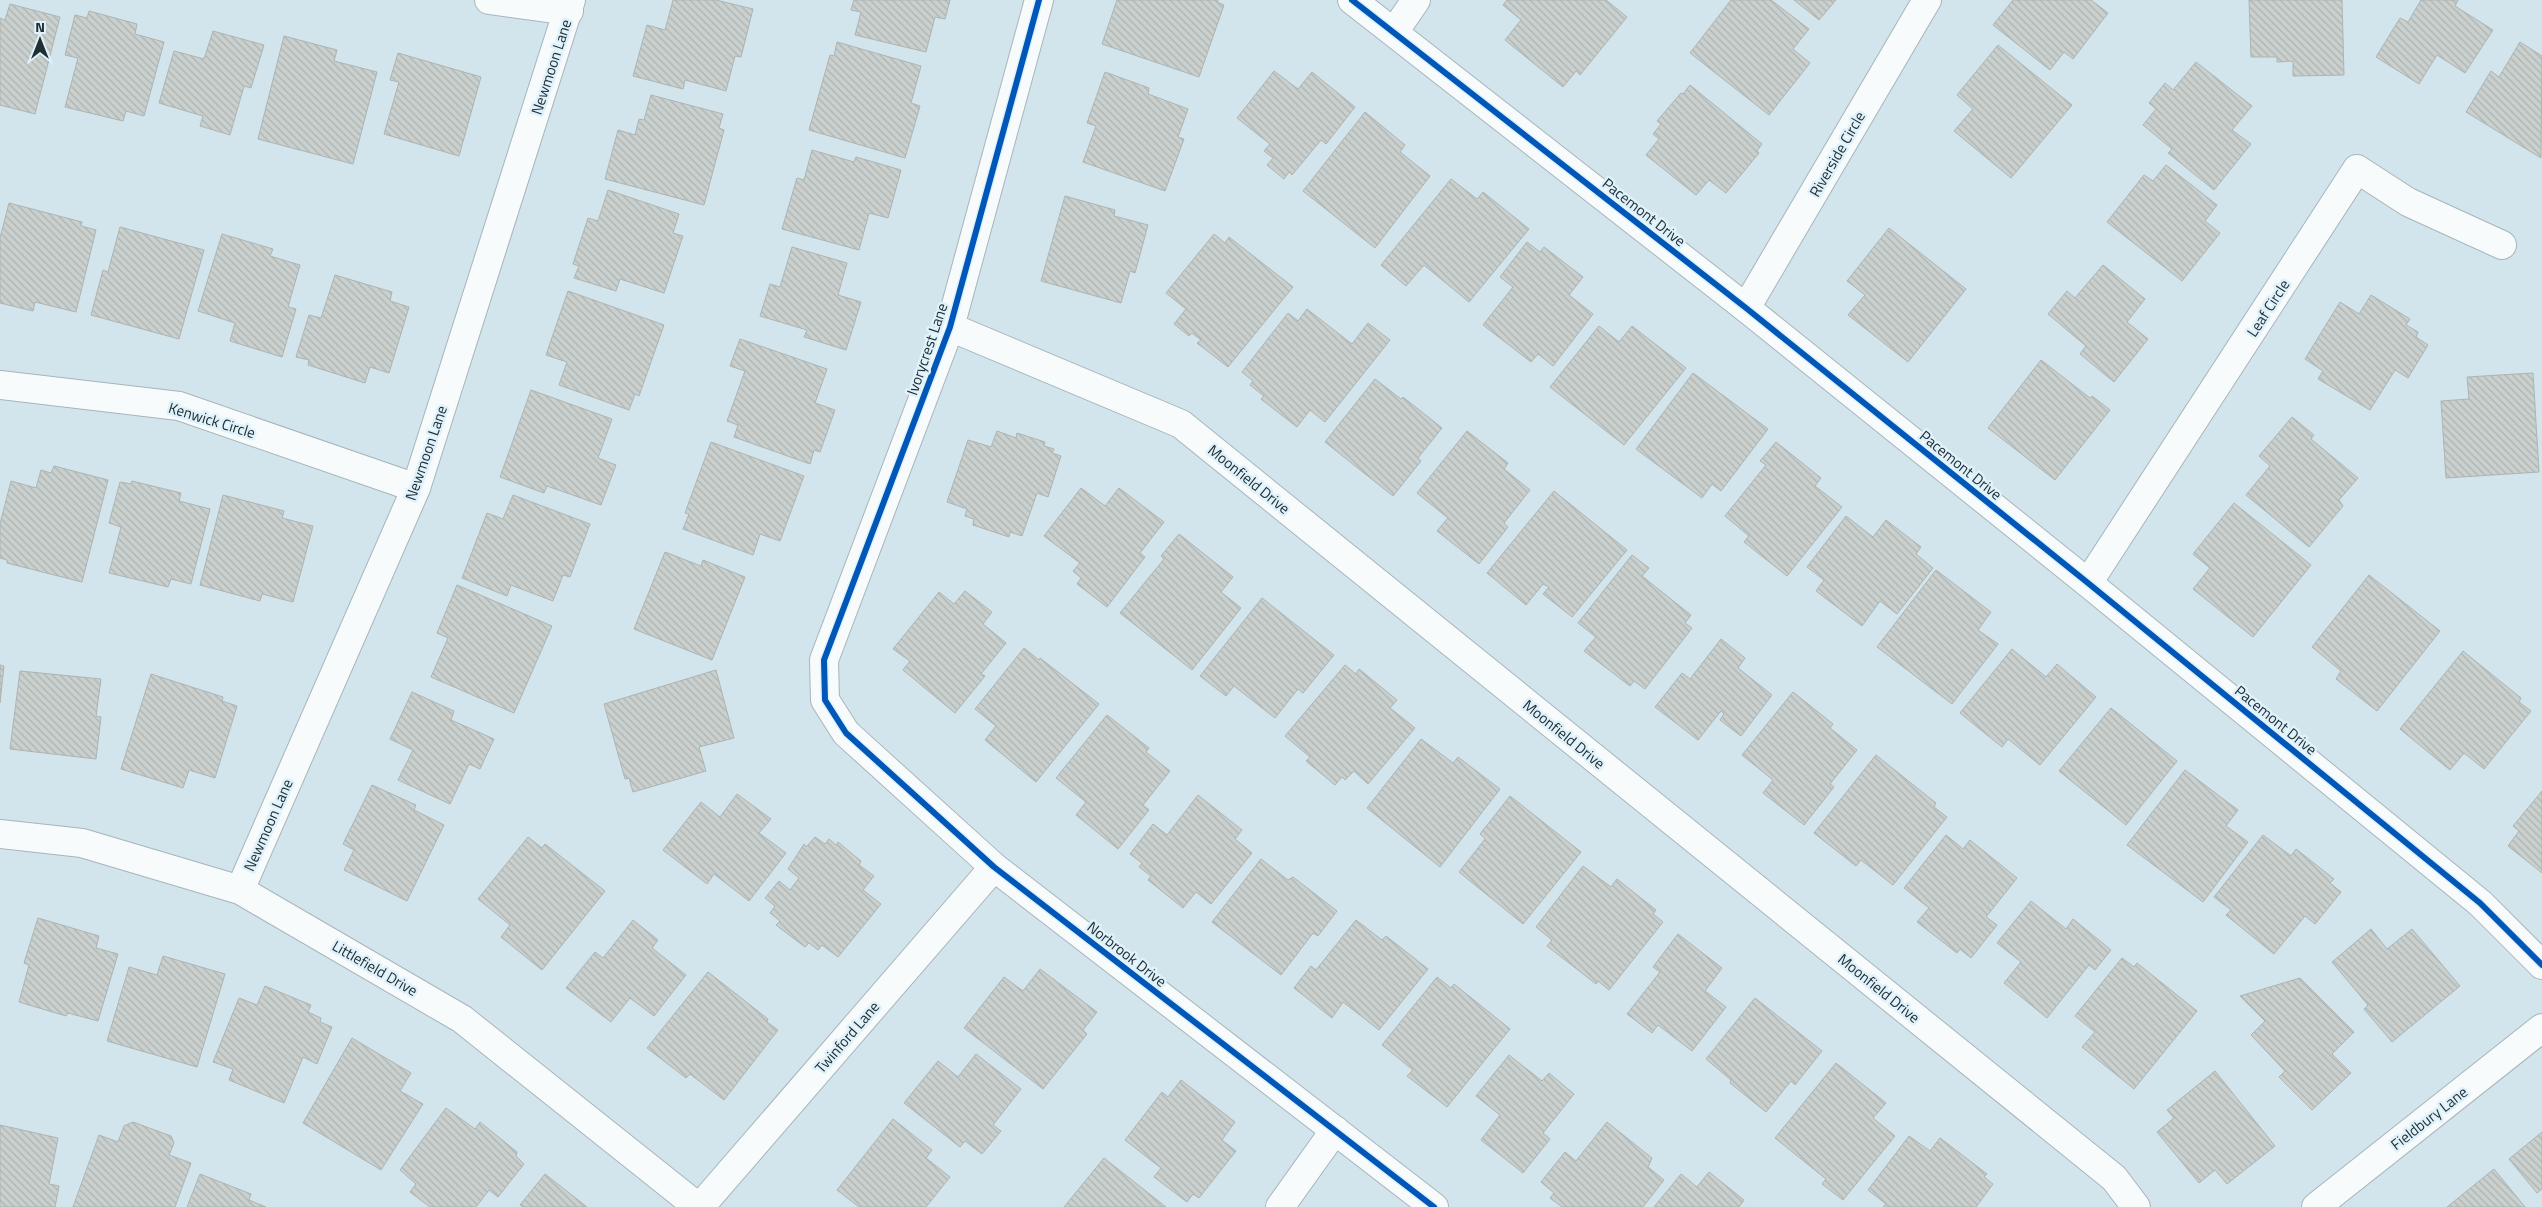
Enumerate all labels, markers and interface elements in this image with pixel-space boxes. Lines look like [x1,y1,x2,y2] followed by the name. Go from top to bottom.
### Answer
[15,15,65,65] north arrow
[35,16,45,37] text: N
[525,16,577,118] street label: Newmoon Lane
[1803,107,1871,201] street label: Riverside Circle
[1597,172,1691,252] street label: Pacemont Drive
[2241,275,2295,341] street label: Leaf Circle
[900,300,954,398] street label: Ivorycrest Lane
[166,396,258,444] street label: Kenwick Circle
[399,402,453,504] street label: Newmoon Lane
[1915,425,2007,505] street label: Pacemont Drive
[1203,439,1295,519] street label: Moonfield Drive
[2230,680,2322,760] street label: Pacemont Drive
[1518,694,1610,774] street label: Moonfield Drive
[237,775,299,875] street label: Newmoon Lane
[1082,916,1172,992] street label: Norbrook Drive
[328,934,422,1002] street label: Littlefield Drive
[1833,948,1925,1028] street label: Moonfield Drive
[809,996,885,1078] street label: Twinford Lane
[2386,1081,2472,1155] street label: Fieldbury Lane

